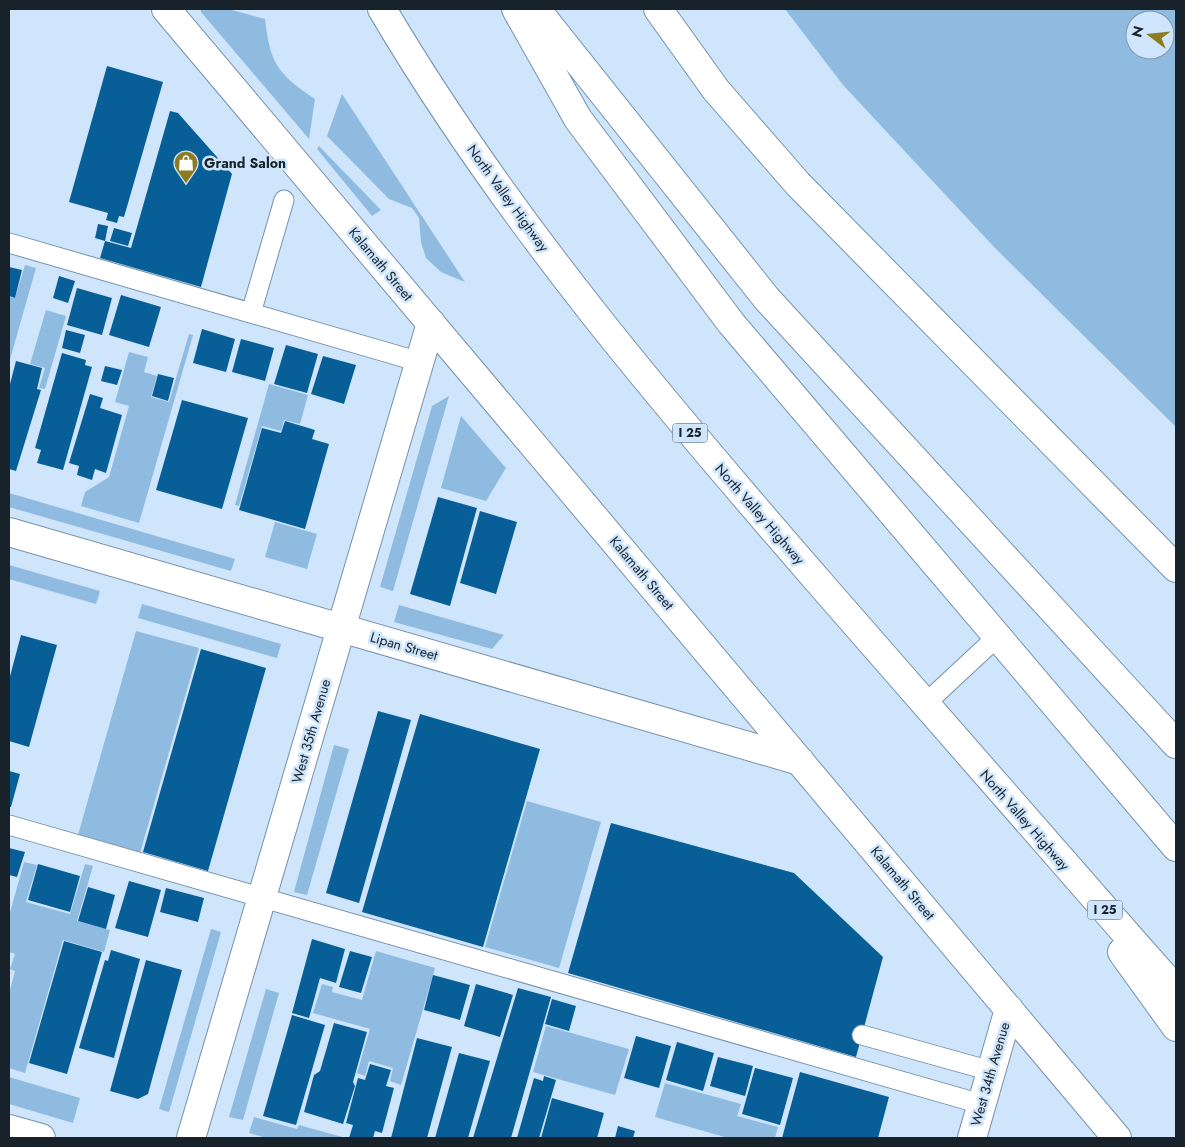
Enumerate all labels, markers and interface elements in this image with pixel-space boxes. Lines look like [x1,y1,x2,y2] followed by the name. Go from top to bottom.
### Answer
[1125,10,1175,60] north arrow
[1126,23,1149,40] text: N
[462,140,554,256] street label: North Valley Highway
[173,150,199,184] shop icon: Grand Salon
[204,153,286,173] place label: Grand Salon
[344,223,418,306] street label: Kalamath Street
[672,423,708,442] road number: I 25
[711,459,810,569] street label: North Valley Highway
[605,532,679,615] street label: Kalamath Street
[368,627,441,665] street label: Lipan Street
[287,677,335,785] street label: West 35th Avenue
[976,765,1075,875] street label: North Valley Highway
[866,842,940,925] street label: Kalamath Street
[1088,900,1122,920] road number: I 25
[966,1020,1014,1128] street label: West 34th Avenue

